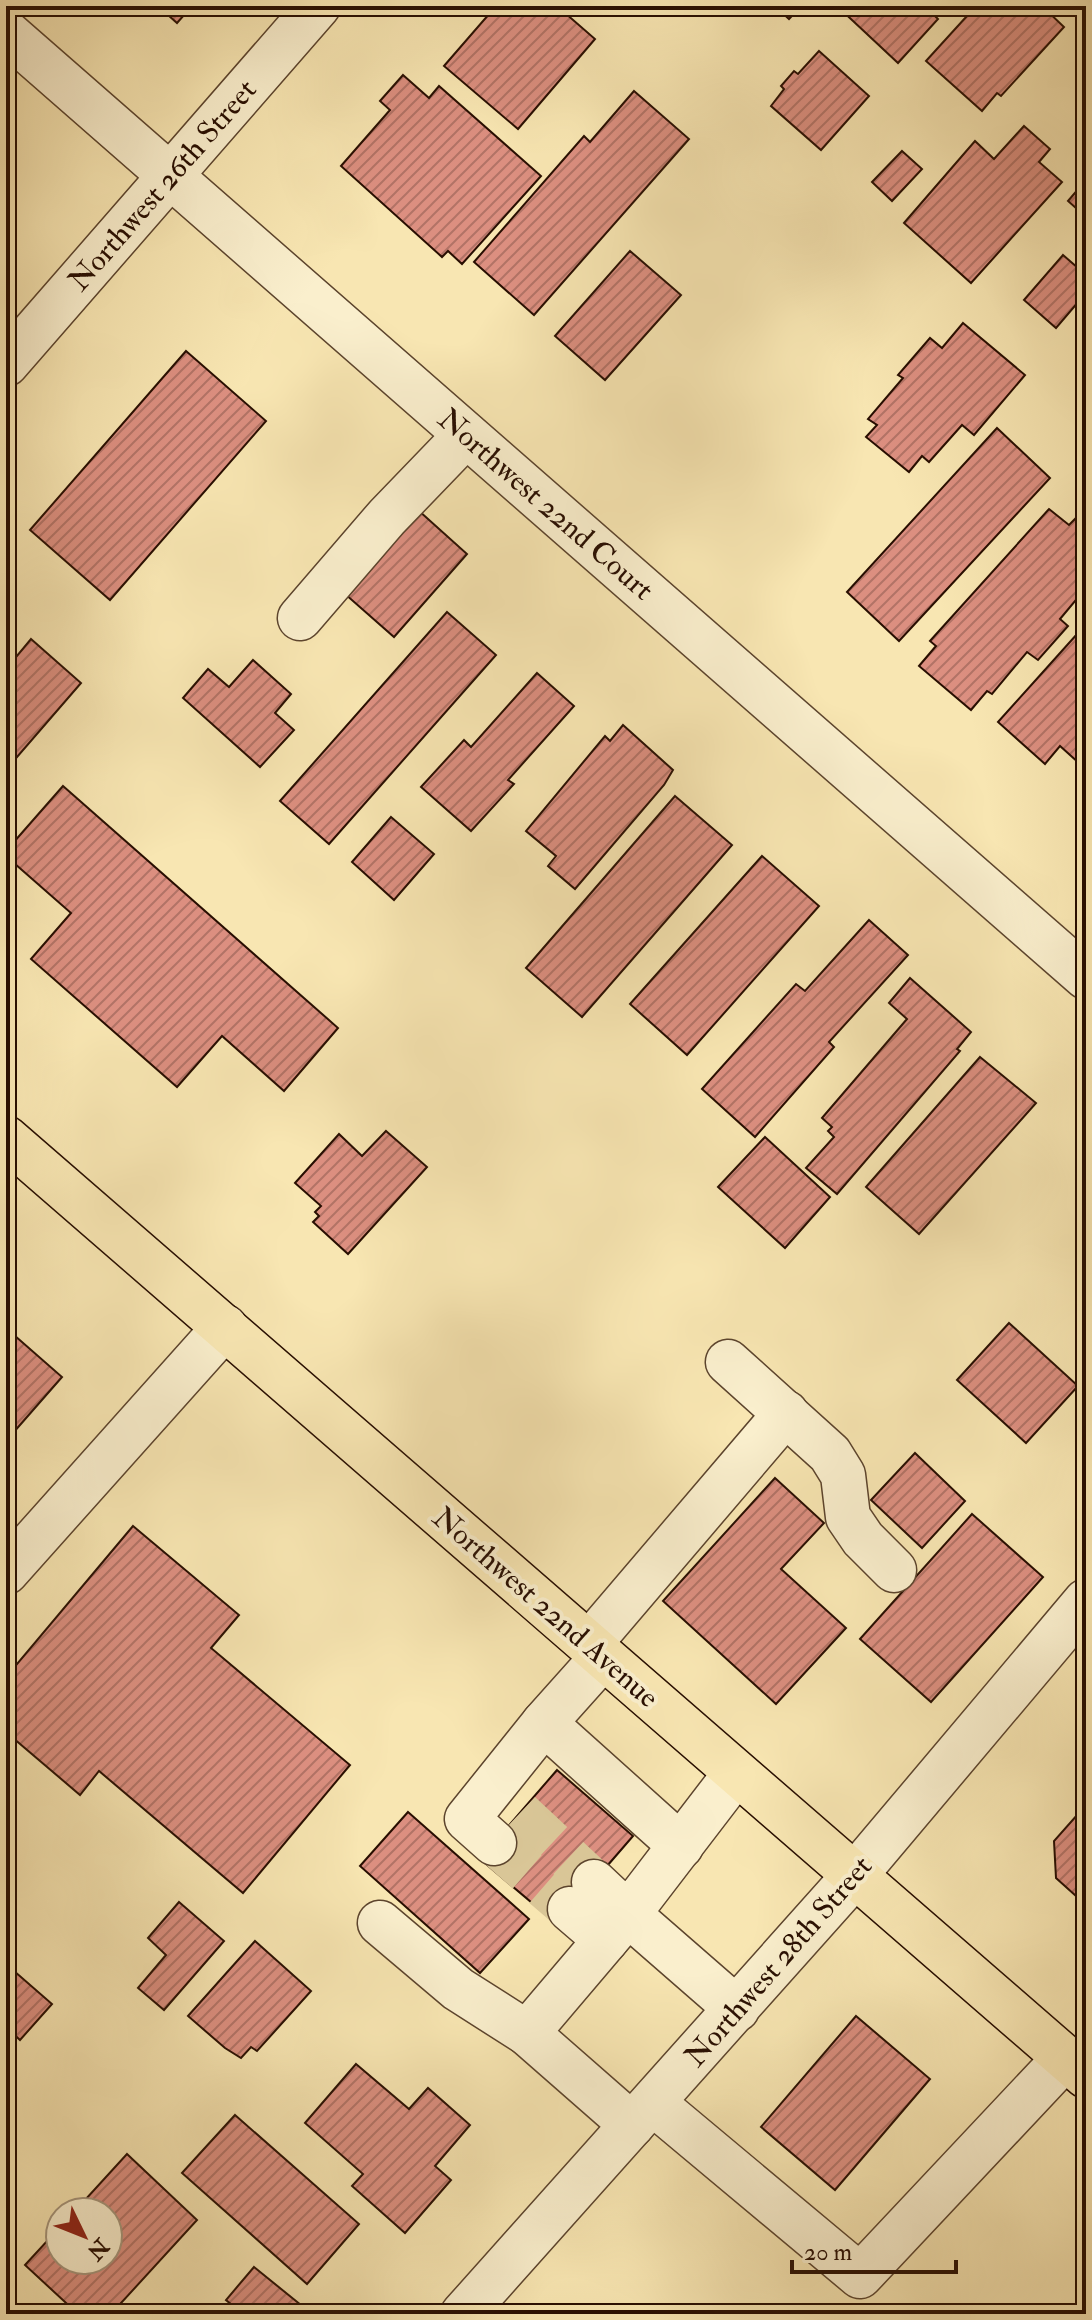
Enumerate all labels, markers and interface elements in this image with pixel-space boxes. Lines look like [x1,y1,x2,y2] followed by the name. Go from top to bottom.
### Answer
[60,72,265,299] street label: Northwest 26th Street
[430,401,661,608] street label: Northwest 22nd Court
[425,1499,666,1716] street label: Northwest 22nd Avenue
[677,1848,880,2074] street label: Northwest 28th Street
[44,2196,124,2276] north arrow
[792,2224,956,2274] scale bar
[81,2231,116,2266] text: N
[804,2237,853,2268] text: 20 m

